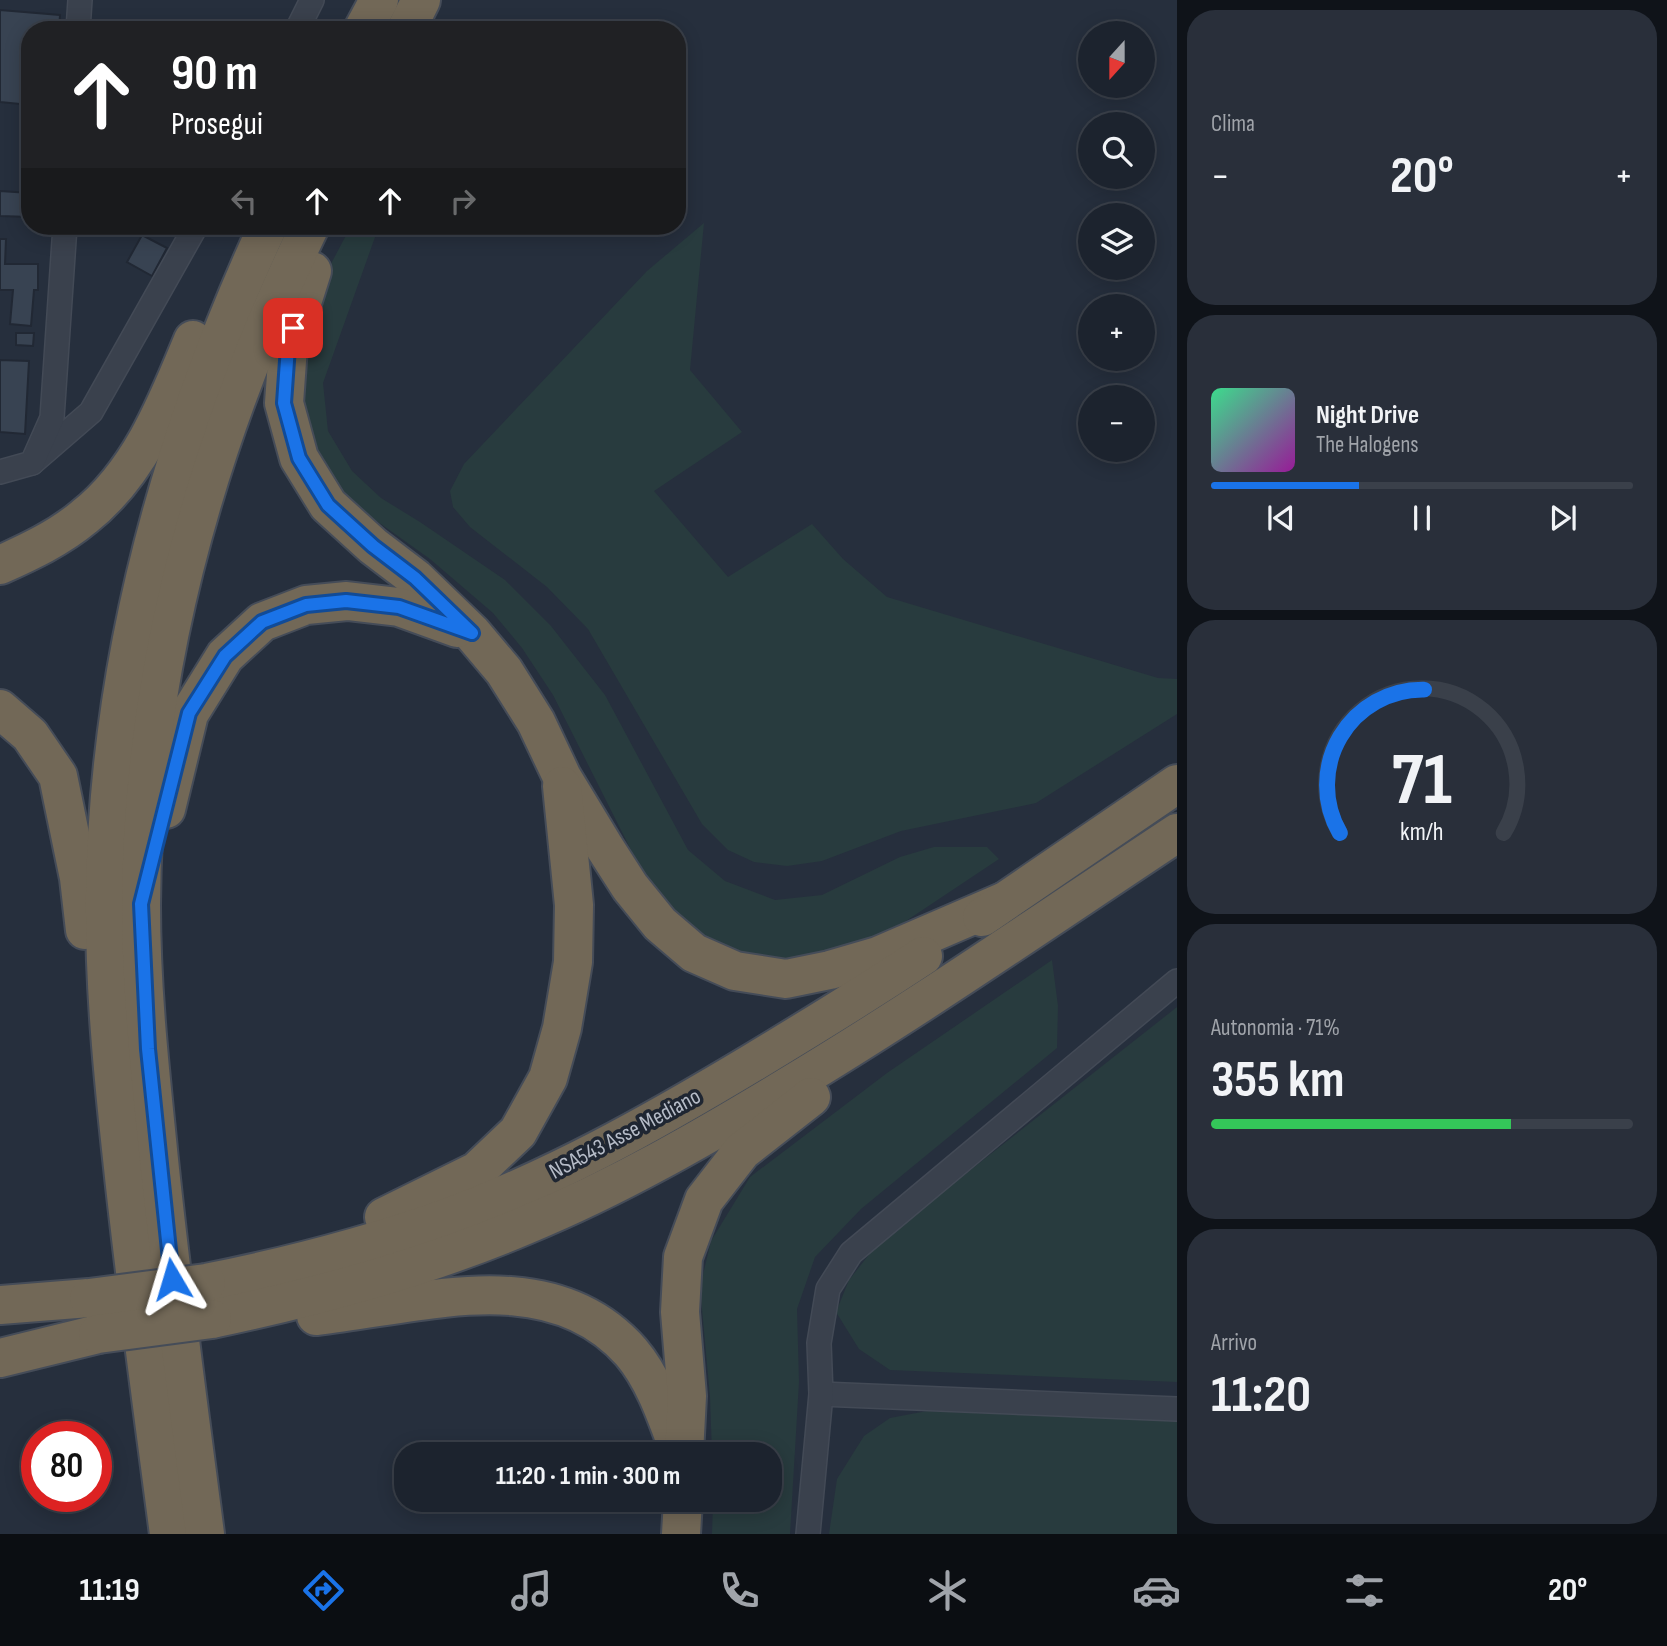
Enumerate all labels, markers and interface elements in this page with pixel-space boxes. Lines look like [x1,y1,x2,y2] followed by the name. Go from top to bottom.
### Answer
[1078,21,1155,98] north arrow
[1078,21,1155,462] map controls
[171,45,258,104] text: 90 m
[56,49,147,140] icon: ahead
[171,105,263,144] text: Prosegui
[1211,110,1255,138] text: Clima
[1078,112,1155,189] button: search
[1390,145,1454,208] text: 20°
[1211,154,1230,199] text: −
[1614,154,1633,199] text: +
[225,182,263,220] icon: left
[298,182,336,220] icon: ahead
[371,182,409,220] icon: ahead
[444,182,482,220] icon: right
[1078,203,1155,280] button: layers
[1078,294,1155,371] button: +
[263,298,323,358] pin
[274,309,312,347] icon: arrive
[1078,385,1155,462] button: −
[1316,400,1419,431] text: Night Drive
[1316,431,1419,459] text: The Halogens
[1262,499,1300,537] icon: previous
[1403,499,1441,537] icon: pause
[1544,499,1582,537] icon: next
[1392,737,1452,825] text: 71
[1400,817,1444,848] text: km/h
[1211,1014,1340,1042] text: Autonomia · 71%
[1211,1049,1345,1112] text: 355 km
[544,1082,706,1186] street label: NSA543 Asse Mediano
[135,1242,209,1316] position arrow
[1211,1329,1257,1357] text: Arrivo
[1211,1364,1311,1427] text: 11:20
[21,1421,112,1512] speed limit sign: 80
[496,1461,680,1492] text: 11:20 · 1 min · 300 m
[299,1566,348,1615] icon: directions
[507,1566,556,1615] icon: music
[715,1566,764,1615] icon: phone
[923,1566,972,1615] icon: climate
[1132,1566,1181,1615] icon: car
[1340,1566,1389,1615] icon: filters
[80,1571,140,1610] text: 11:19
[1548,1571,1587,1610] text: 20°

